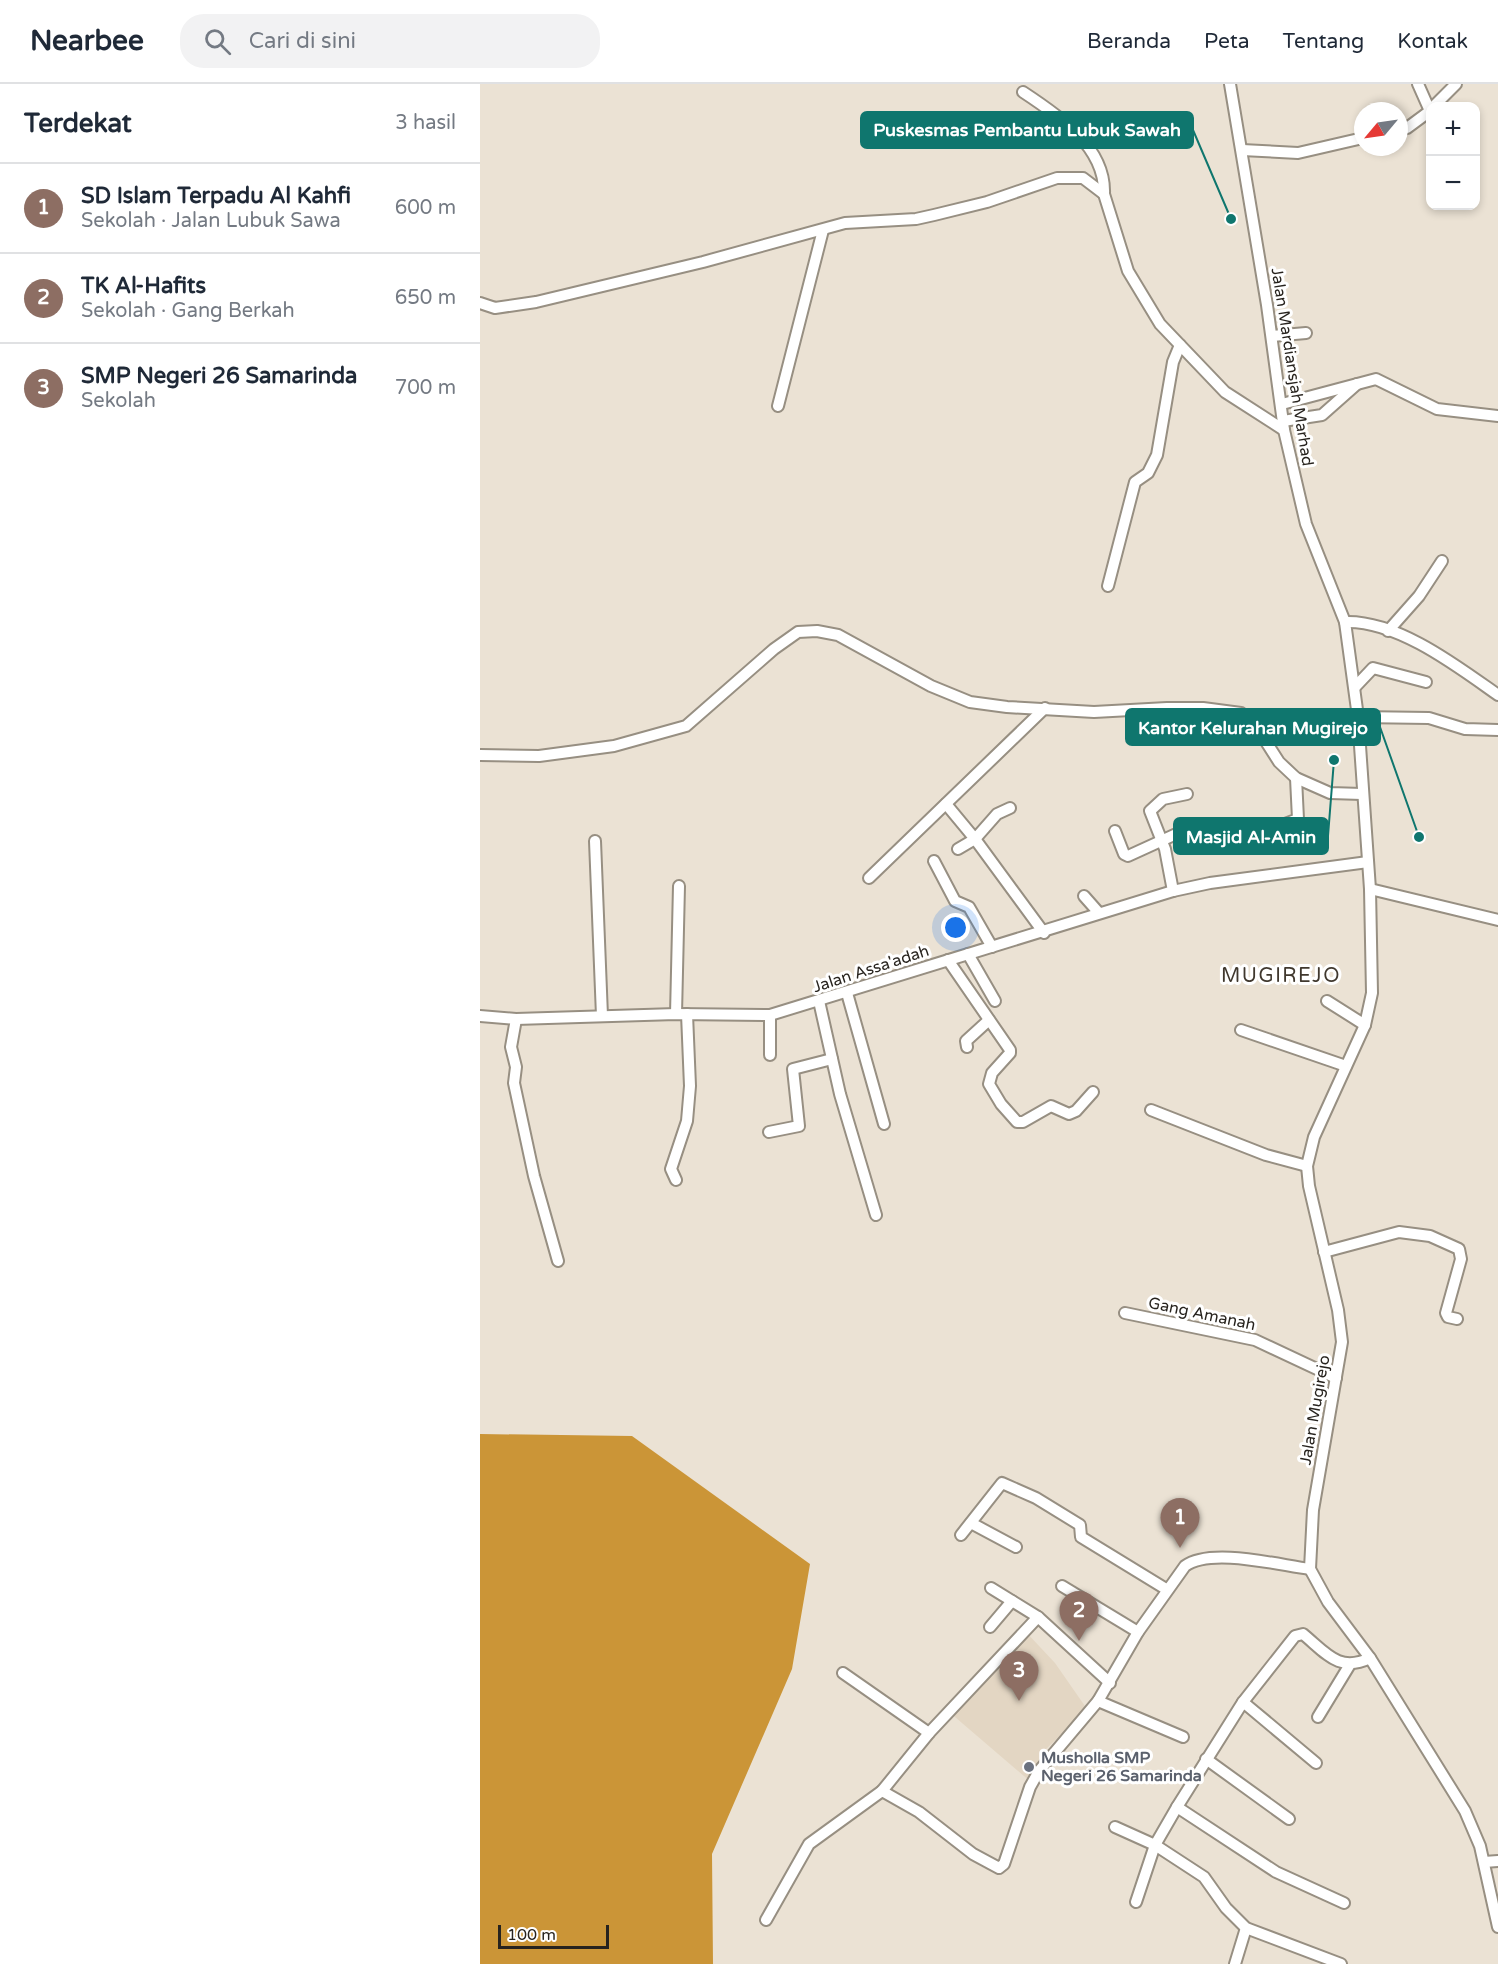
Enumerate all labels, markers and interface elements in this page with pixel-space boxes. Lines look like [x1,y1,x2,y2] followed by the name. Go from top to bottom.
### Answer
[180,14,600,68] search box
[30,24,144,58] text: Nearbee
[201,25,234,58] icon: search
[249,28,356,54] text: Cari di sini
[1087,29,1171,54] text: Beranda
[1204,29,1250,54] text: Peta
[1283,29,1364,54] text: Tentang
[1397,29,1468,54] text: Kontak
[1354,102,1408,156] north arrow
[1426,102,1480,210] map controls
[1426,102,1480,156] button: +
[24,108,132,139] text: Terdekat
[395,111,456,135] text: 3 hasil
[861,112,1193,148] callout: Puskesmas Pembantu Lubuk Sawah
[873,119,1181,141] text: Puskesmas Pembantu Lubuk Sawah
[1426,156,1480,210] button: −
[81,183,351,209] text: SD Islam Terpadu Al Kahfi
[37,196,50,220] text: 1
[395,196,456,220] text: 600 m
[81,209,341,233] text: Sekolah · Jalan Lubuk Sawa
[1266,266,1318,468] street label: Jalan Mardiansjah Marhad
[81,273,206,299] text: TK Al-Hafits
[37,286,50,310] text: 2
[395,286,456,310] text: 650 m
[81,299,295,323] text: Sekolah · Gang Berkah
[81,363,357,389] text: SMP Negeri 26 Samarinda
[37,376,50,400] text: 3
[395,376,456,400] text: 700 m
[81,389,156,413] text: Sekolah
[1126,709,1380,745] callout: Kantor Kelurahan Mugirejo
[1138,717,1368,739] text: Kantor Kelurahan Mugirejo
[1174,818,1328,854] callout: Masjid Al-Amin
[1186,826,1316,848] text: Masjid Al-Amin
[941,913,970,942] your location
[810,941,932,997] street label: Jalan Assa'adah
[1221,964,1341,988] district label: MUGIREJO
[1147,1293,1257,1335] street label: Gang Amanah
[1296,1354,1334,1466] street label: Jalan Mugirejo
[1160,1498,1200,1548] pin: 1
[1060,1592,1098,1641] pin: 2
[1000,1652,1038,1701] pin: 3
[1041,1748,1202,1786] place label: Musholla SMP Negeri 26 Samarinda
[1022,1760,1036,1774] marker: Musholla SMP Negeri 26 Samarinda
[498,1922,609,1950] scale bar
[507,1925,556,1945] text: 100 m

